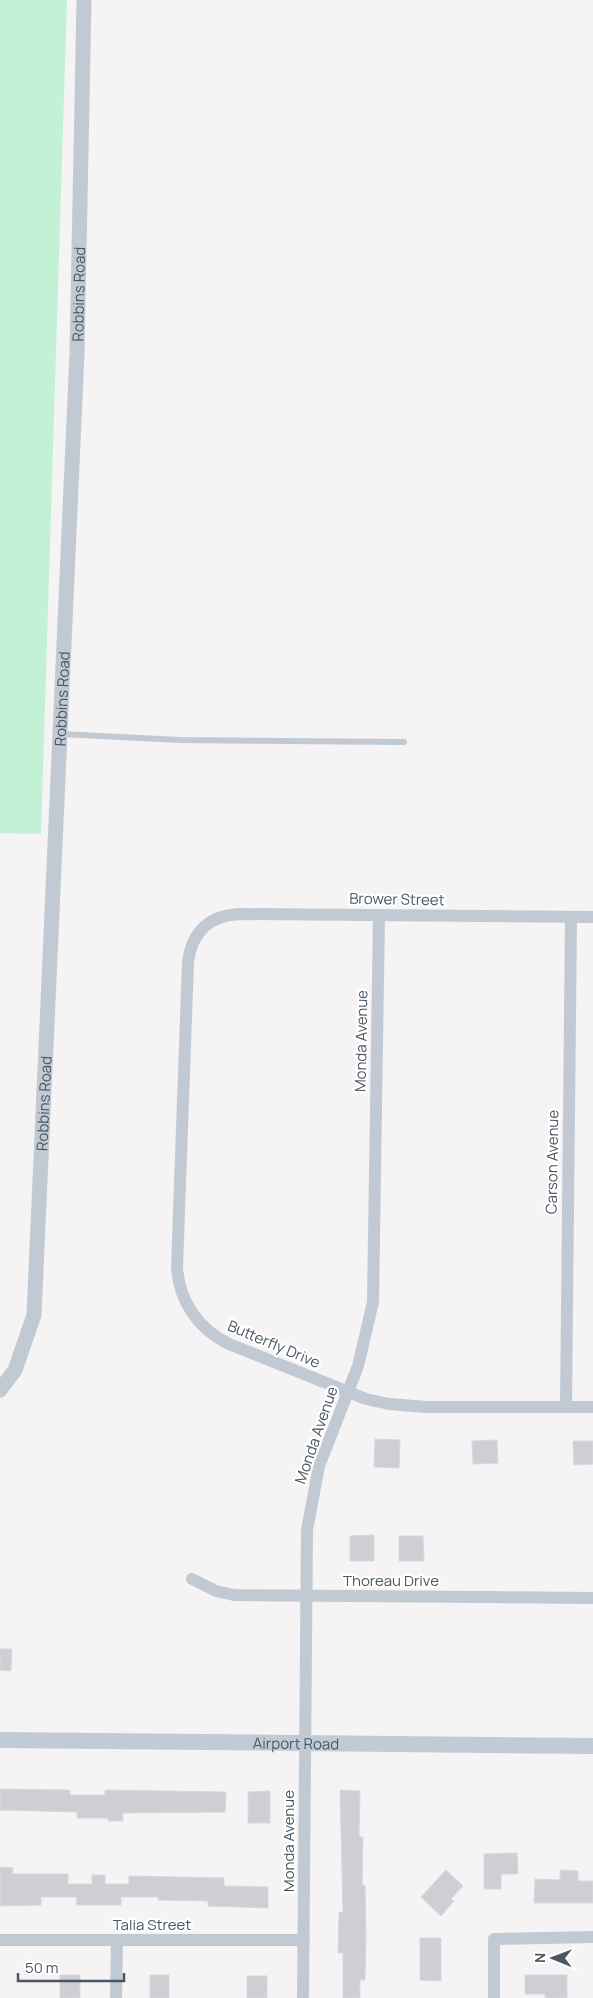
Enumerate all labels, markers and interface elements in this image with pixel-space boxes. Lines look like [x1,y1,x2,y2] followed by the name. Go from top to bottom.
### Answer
[67,246,90,342] street label: Robbins Road
[49,651,74,747] street label: Robbins Road
[349,888,445,910] street label: Brower Street
[350,990,372,1092] street label: Monda Avenue
[31,1055,56,1151] street label: Robbins Road
[541,1110,563,1214] street label: Carson Avenue
[224,1315,324,1373] street label: Butterfly Drive
[289,1383,343,1487] street label: Monda Avenue
[343,1570,439,1591] street label: Thoreau Drive
[253,1732,339,1754] street label: Airport Road
[278,1790,299,1892] street label: Monda Avenue
[113,1914,191,1935] street label: Talia Street
[528,1933,578,1983] north arrow
[18,1950,124,1982] scale bar
[530,1953,549,1963] text: N
[25,1957,59,1978] text: 50 m

